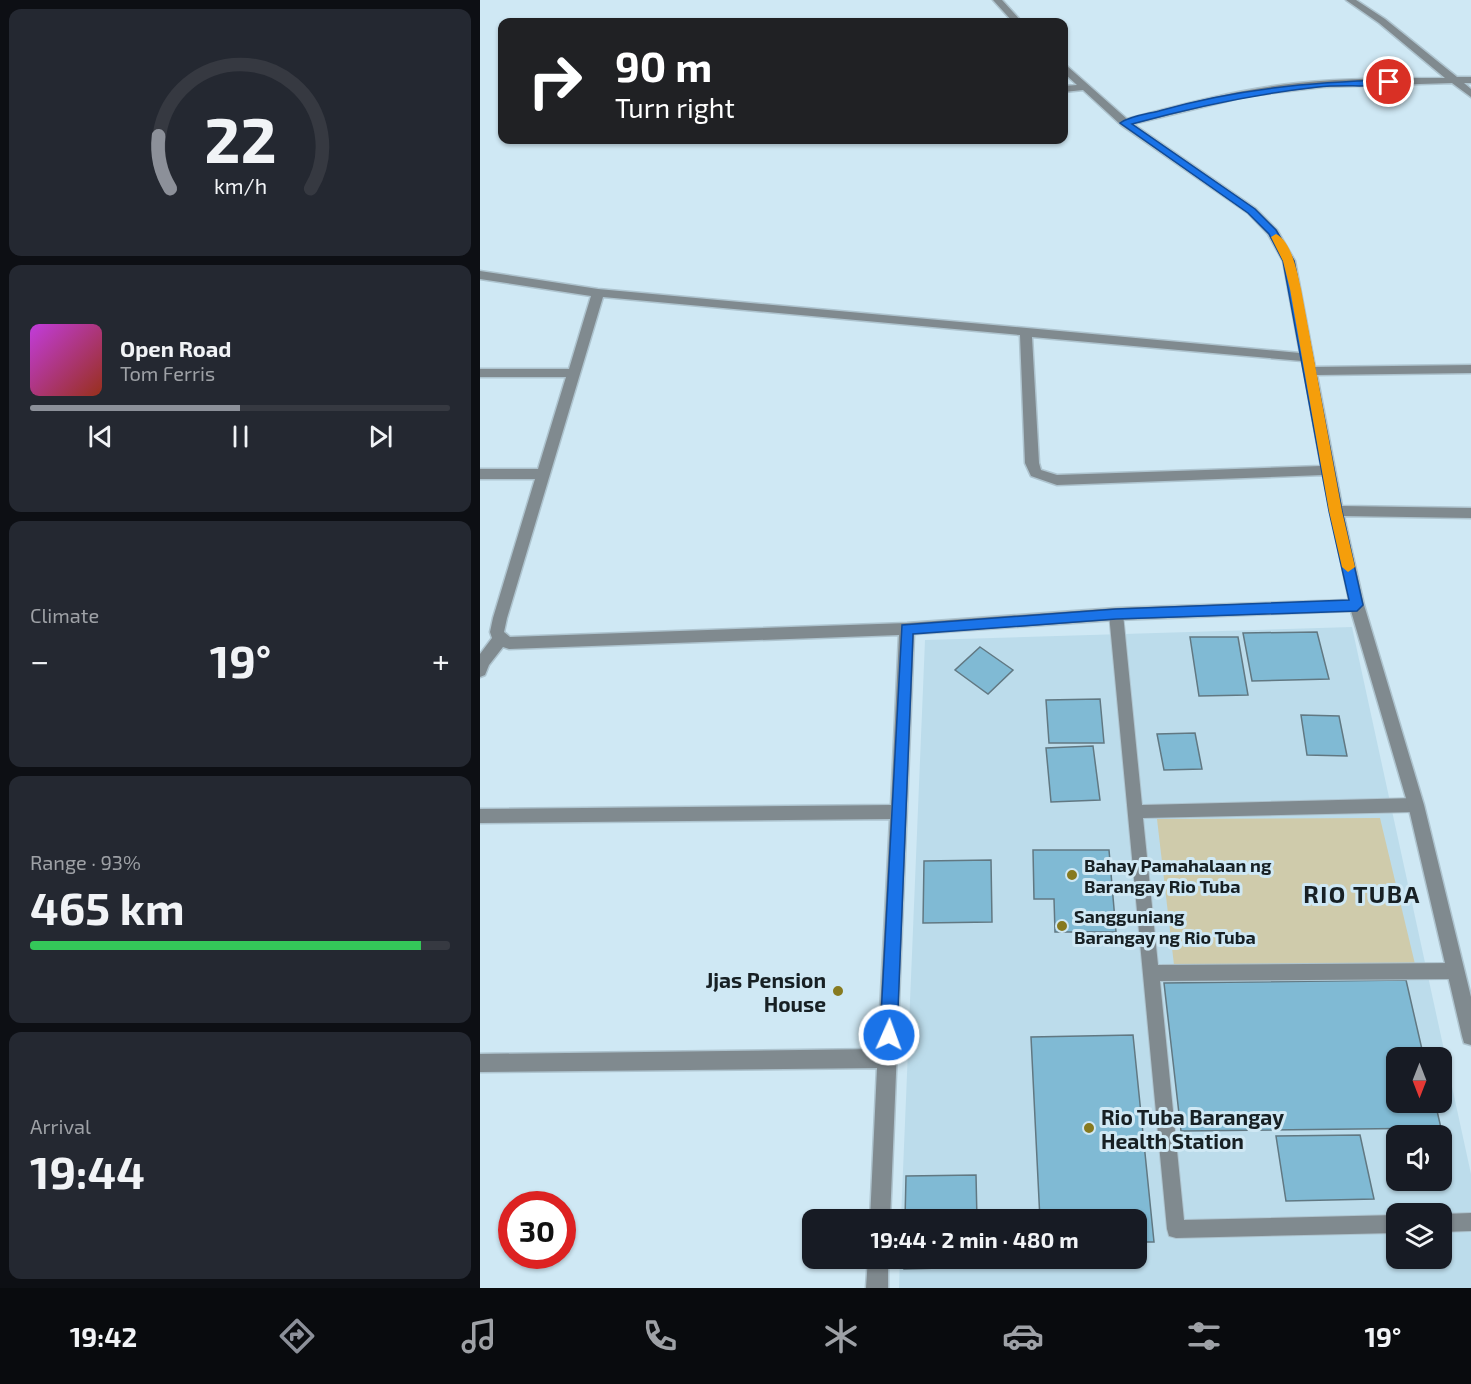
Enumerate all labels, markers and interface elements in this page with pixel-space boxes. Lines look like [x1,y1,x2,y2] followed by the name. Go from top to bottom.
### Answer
[615,40,712,90] text: 90 m
[516,42,594,120] icon: right
[1363,56,1414,107] pin
[1372,65,1405,98] icon: arrive
[615,91,735,123] text: Turn right
[204,102,276,177] text: 22
[213,174,267,199] text: km/h
[120,335,232,361] text: Open Road
[120,361,215,385] text: Tom Ferris
[84,420,117,453] icon: previous
[224,420,257,453] icon: pause
[364,420,397,453] icon: next
[30,603,99,627] text: Climate
[210,633,271,687] text: 19°
[30,640,49,680] text: −
[432,640,450,680] text: +
[30,850,141,874] text: Range · 93%
[1084,854,1272,897] place label: Bahay Pamahalaan ng Barangay Rio Tuba
[1065,868,1079,882] marker: Bahay Pamahalaan ng Barangay Rio Tuba
[1303,879,1421,908] district label: RIO TUBA
[30,880,185,934] text: 465 km
[1074,905,1256,948] place label: Sangguniang Barangay ng Rio Tuba
[1055,919,1069,933] marker: Sangguniang Barangay ng Rio Tuba
[705,967,826,1016] place label: Jjas Pension House
[831,984,845,998] marker: Jjas Pension House
[857,1003,921,1067] position arrow
[1386,1047,1452,1113] north arrow
[1386,1047,1452,1269] map controls
[1101,1104,1284,1153] place label: Rio Tuba Barangay Health Station
[30,1114,91,1138] text: Arrival
[1082,1121,1096,1135] marker: Rio Tuba Barangay Health Station
[1386,1125,1452,1191] button: sound
[30,1144,145,1198] text: 19:44
[498,1191,576,1269] speed limit sign: 30
[1386,1203,1452,1269] button: layers
[870,1226,1079,1252] text: 19:44 · 2 min · 480 m
[276,1315,318,1357] icon: directions
[458,1315,500,1357] icon: music
[639,1315,681,1357] icon: phone
[820,1315,862,1357] icon: climate
[1002,1315,1044,1357] icon: car
[1183,1315,1225,1357] icon: filters
[70,1320,137,1352] text: 19:42
[1364,1320,1401,1352] text: 19°

